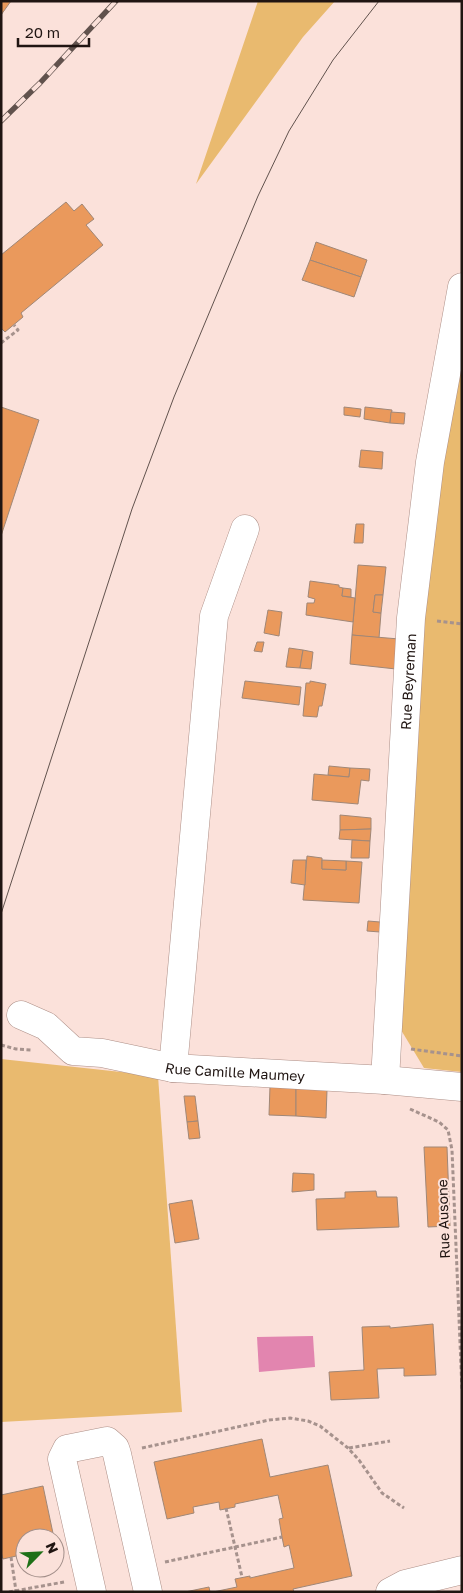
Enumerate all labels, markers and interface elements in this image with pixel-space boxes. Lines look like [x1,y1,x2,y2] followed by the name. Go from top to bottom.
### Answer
[18,15,89,47] scale bar
[25,23,60,41] text: 20 m
[396,633,419,730] street label: Rue Beyreman
[164,1058,306,1084] street label: Rue Camille Maumey
[433,1179,453,1259] street label: Rue Ausone
[15,1528,65,1578] north arrow
[42,1539,62,1556] text: N

